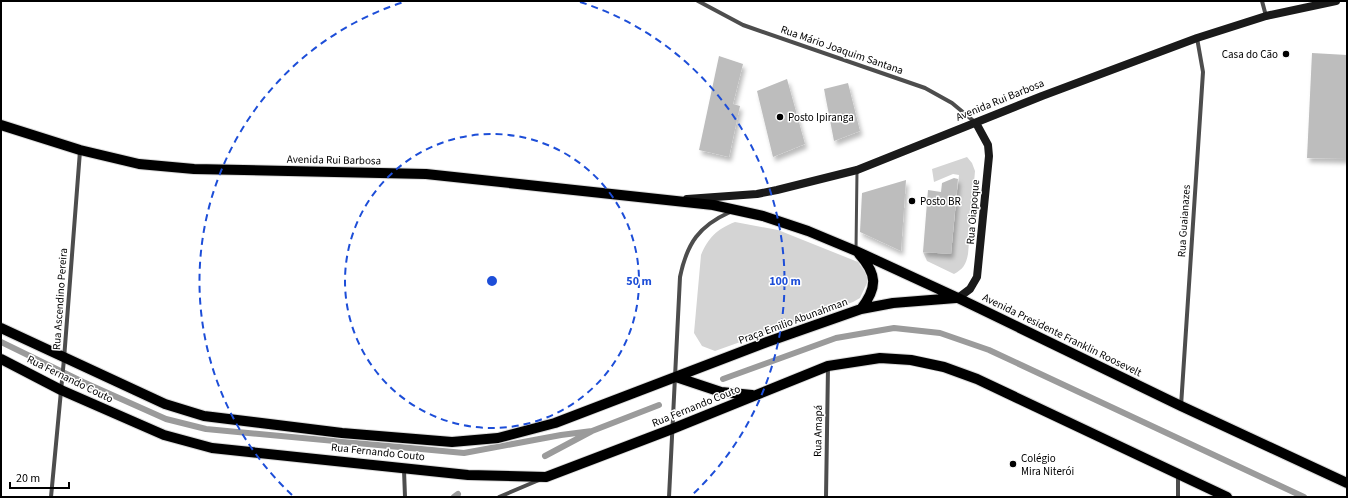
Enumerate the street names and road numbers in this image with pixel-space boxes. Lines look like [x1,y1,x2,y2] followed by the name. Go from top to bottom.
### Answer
[779,22,905,78] street label: Rua Mário Joaquim Santana
[954,75,1046,125] street label: Avenida Rui Barbosa
[287,152,381,168] street label: Avenida Rui Barbosa
[963,178,983,245] street label: Rua Oiapoque
[1174,184,1194,258] street label: Rua Guaianazes
[49,247,71,351] street label: Rua Ascendino Pereira
[980,290,1144,380] street label: Avenida Presidente Franklin Roosevelt
[736,294,850,348] street label: Praça Emilio Abunahman
[24,352,116,406] street label: Rua Fernando Couto
[650,381,742,431] street label: Rua Fernando Couto
[810,405,826,457] street label: Rua Amapá
[330,440,426,464] street label: Rua Fernando Couto

